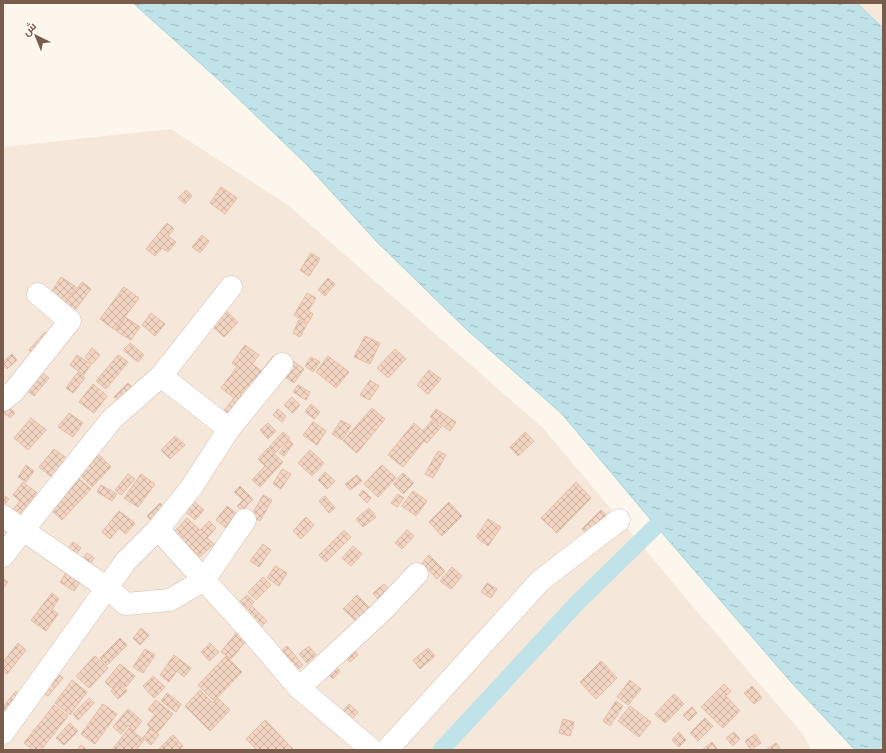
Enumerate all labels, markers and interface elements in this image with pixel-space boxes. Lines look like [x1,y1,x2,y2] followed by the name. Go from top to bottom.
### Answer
[16,16,56,56] north arrow
[19,18,39,39] text: ش

